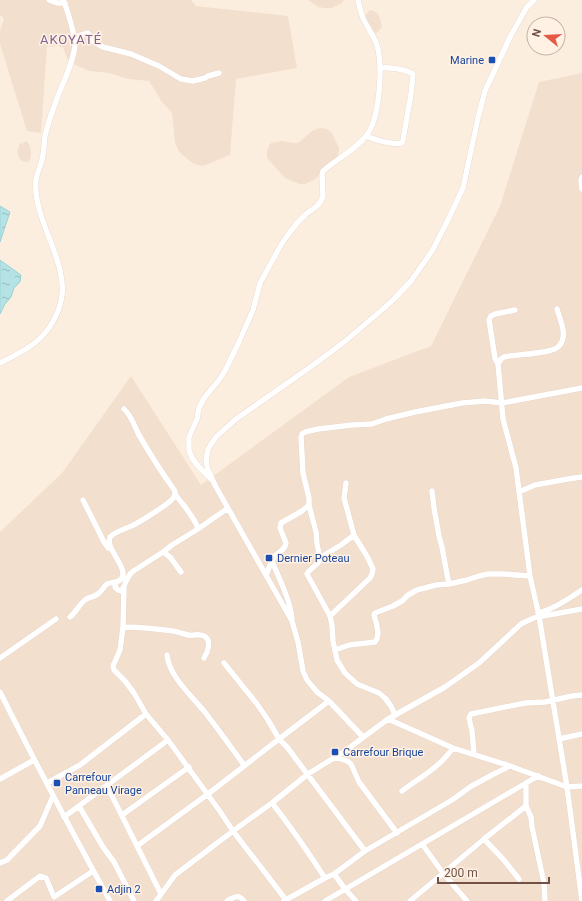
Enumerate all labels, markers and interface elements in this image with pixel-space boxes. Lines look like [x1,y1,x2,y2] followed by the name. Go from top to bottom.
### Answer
[526,16,566,56] north arrow
[530,27,544,39] text: N
[40,32,102,47] district label: AKOYATÉ
[450,54,484,67] place label: Marine
[487,55,497,65] marker: Marine
[277,552,349,565] place label: Dernier Poteau
[264,553,274,563] marker: Dernier Poteau
[343,746,424,759] place label: Carrefour Brique
[330,747,340,757] marker: Carrefour Brique
[65,771,142,797] place label: Carrefour Panneau Virage
[52,778,62,788] marker: Carrefour Panneau Virage
[438,859,549,885] scale bar
[444,866,478,880] text: 200 m
[107,883,141,896] place label: Adjin 2
[94,884,104,894] marker: Adjin 2

